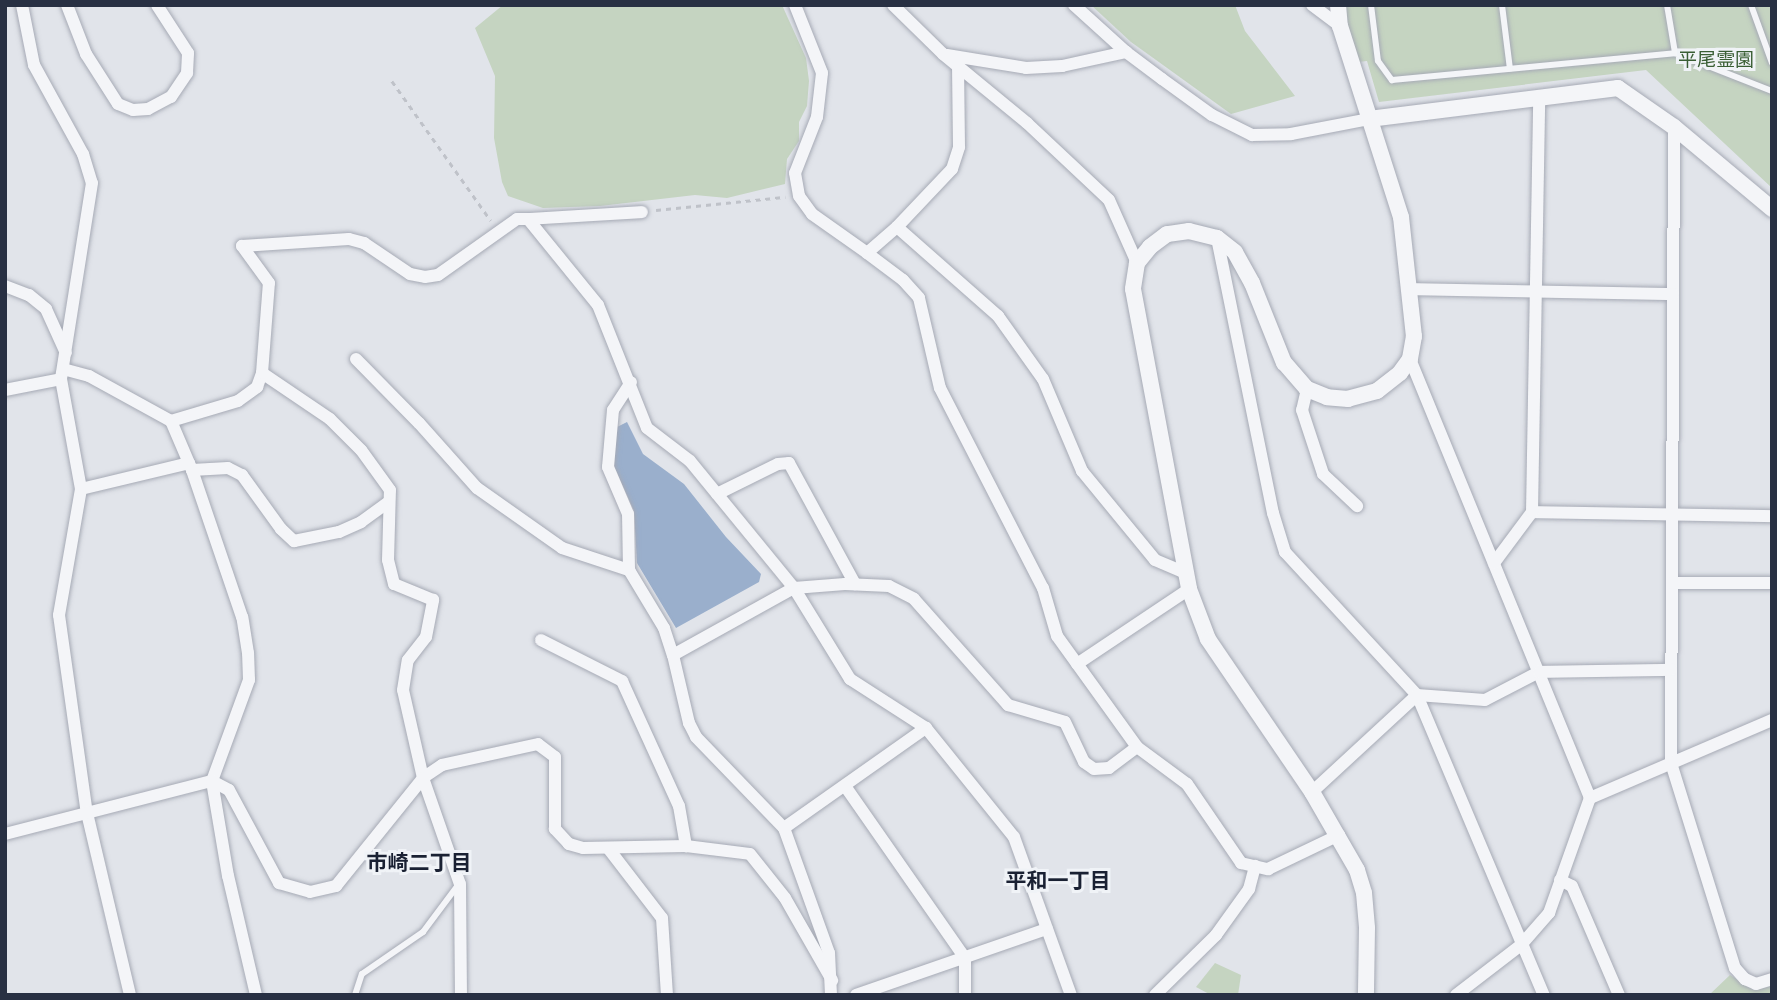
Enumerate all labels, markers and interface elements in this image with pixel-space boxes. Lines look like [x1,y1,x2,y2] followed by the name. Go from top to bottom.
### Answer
[1678,49,1754,71] park label: 平尾霊園
[367,850,471,876] district label: 市崎二丁目
[1006,868,1110,894] district label: 平和一丁目

